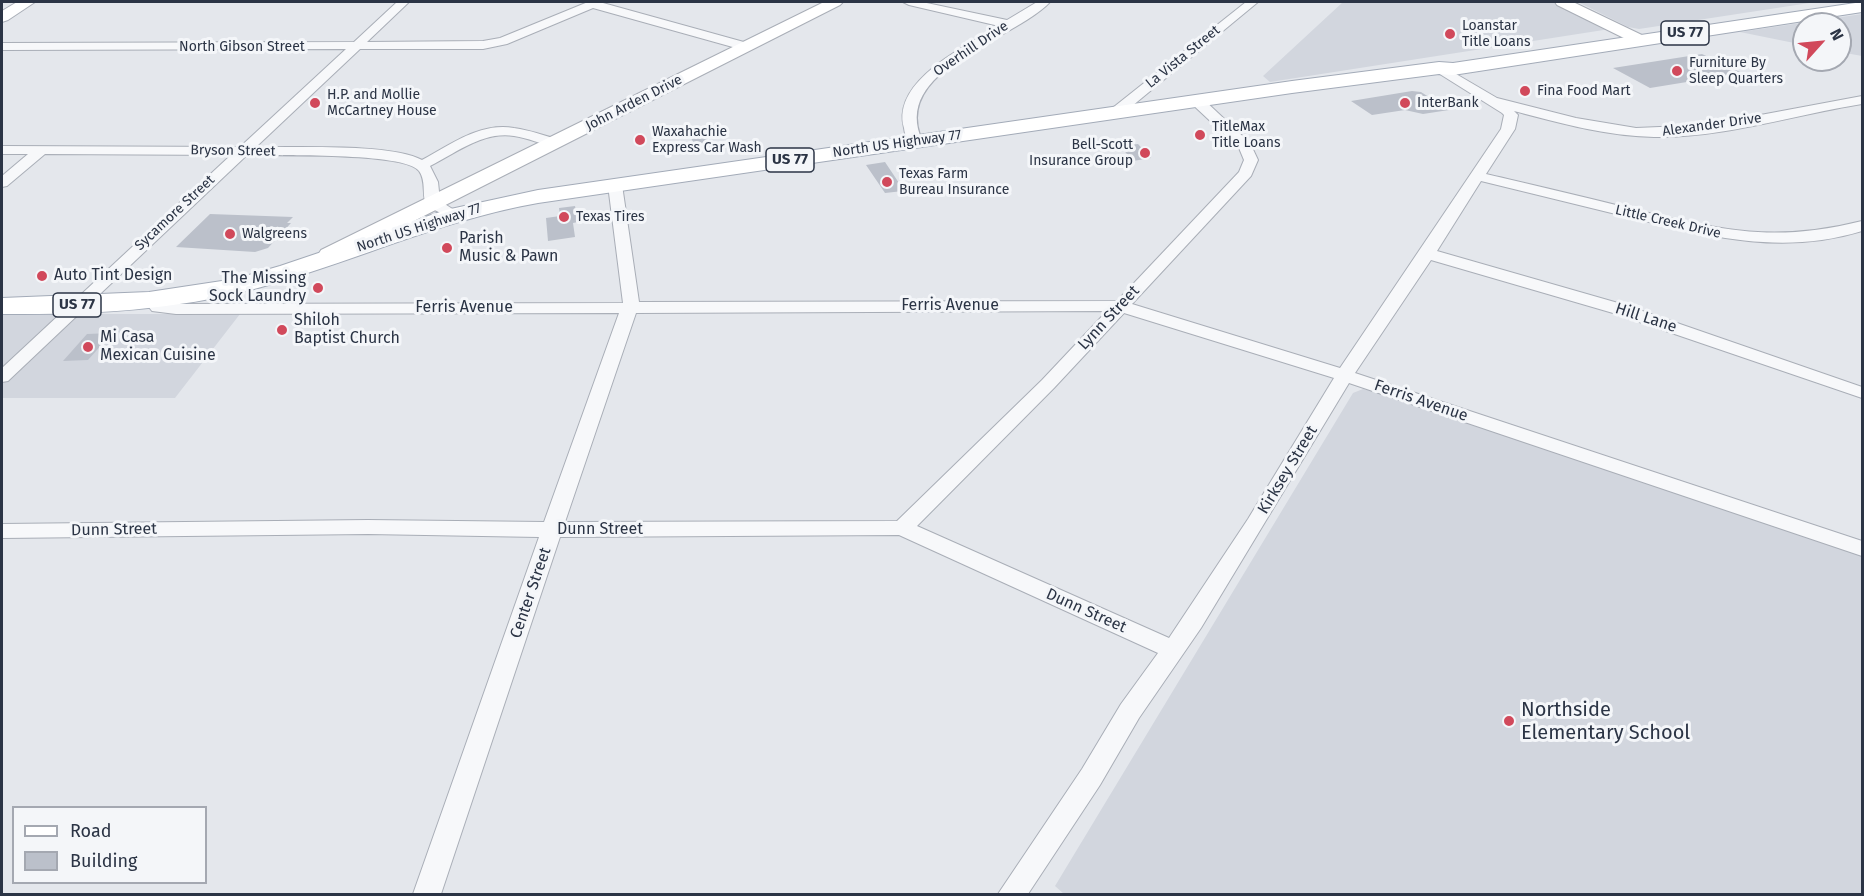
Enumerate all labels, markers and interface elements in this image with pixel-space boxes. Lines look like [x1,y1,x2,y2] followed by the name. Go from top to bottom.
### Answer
[1792,12,1852,72] north arrow
[930,18,1012,80] street label: Overhill Drive
[1462,18,1530,50] place label: Loanstar Title Loans
[1661,21,1709,45] road number: US 77
[1142,22,1224,92] street label: La Vista Street
[1826,25,1848,44] text: N
[1443,27,1457,41] marker: Loanstar Title Loans
[179,39,305,55] street label: North Gibson Street
[1689,55,1783,88] place label: Furniture By Sleep Quarters
[1670,64,1684,78] marker: Furniture By Sleep Quarters
[583,71,685,135] street label: John Arden Drive
[1537,83,1631,99] place label: Fina Food Mart
[1518,84,1532,98] marker: Fina Food Mart
[327,87,437,120] place label: H.P. and Mollie McCartney House
[1417,95,1479,111] place label: InterBank
[308,96,322,110] marker: H.P. and Mollie McCartney House
[1398,96,1412,110] marker: InterBank
[1661,110,1763,140] street label: Alexander Drive
[1212,119,1280,152] place label: TitleMax Title Loans
[652,124,762,156] place label: Waxahachie Express Car Wash
[832,127,962,161] street label: North US Highway 77
[1193,128,1207,142] marker: TitleMax Title Loans
[633,133,647,147] marker: Waxahachie Express Car Wash
[1029,137,1133,170] place label: Bell-Scott Insurance Group
[190,142,276,160] street label: Bryson Street
[1138,146,1152,160] marker: Bell-Scott Insurance Group
[766,148,814,172] road number: US 77
[899,166,1009,198] place label: Texas Farm Bureau Insurance
[132,172,218,254] street label: Sycamore Street
[880,175,894,189] marker: Texas Farm Bureau Insurance
[355,200,483,256] street label: North US Highway 77
[1614,202,1722,242] street label: Little Creek Drive
[576,209,645,225] place label: Texas Tires
[557,210,571,224] marker: Texas Tires
[242,226,307,242] place label: Walgreens
[223,227,237,241] marker: Walgreens
[459,229,558,267] place label: Parish Music & Pawn
[440,241,454,255] marker: Parish Music & Pawn
[54,266,172,286] place label: Auto Tint Design
[35,269,49,283] marker: Auto Tint Design
[209,269,306,307] place label: The Missing Sock Laundry
[311,281,325,295] marker: The Missing Sock Laundry
[1074,282,1144,354] street label: Lynn Street
[53,293,101,317] road number: US 77
[901,296,999,316] street label: Ferris Avenue
[415,298,513,318] street label: Ferris Avenue
[1613,299,1679,337] street label: Hill Lane
[294,311,400,349] place label: Shiloh Baptist Church
[275,323,289,337] marker: Shiloh Baptist Church
[100,328,216,366] place label: Mi Casa Mexican Cuisine
[81,340,95,354] marker: Mi Casa Mexican Cuisine
[1372,376,1470,426] street label: Ferris Avenue
[1254,422,1322,518] street label: Kirksey Street
[71,520,157,540] street label: Dunn Street
[557,520,643,540] street label: Dunn Street
[506,545,556,641] street label: Center Street
[1043,585,1129,637] street label: Dunn Street
[1521,698,1690,745] place label: Northside Elementary School
[1502,714,1516,728] marker: Northside Elementary School
[12,806,207,884] legend
[70,820,112,842] text: Road
[70,850,137,872] text: Building

